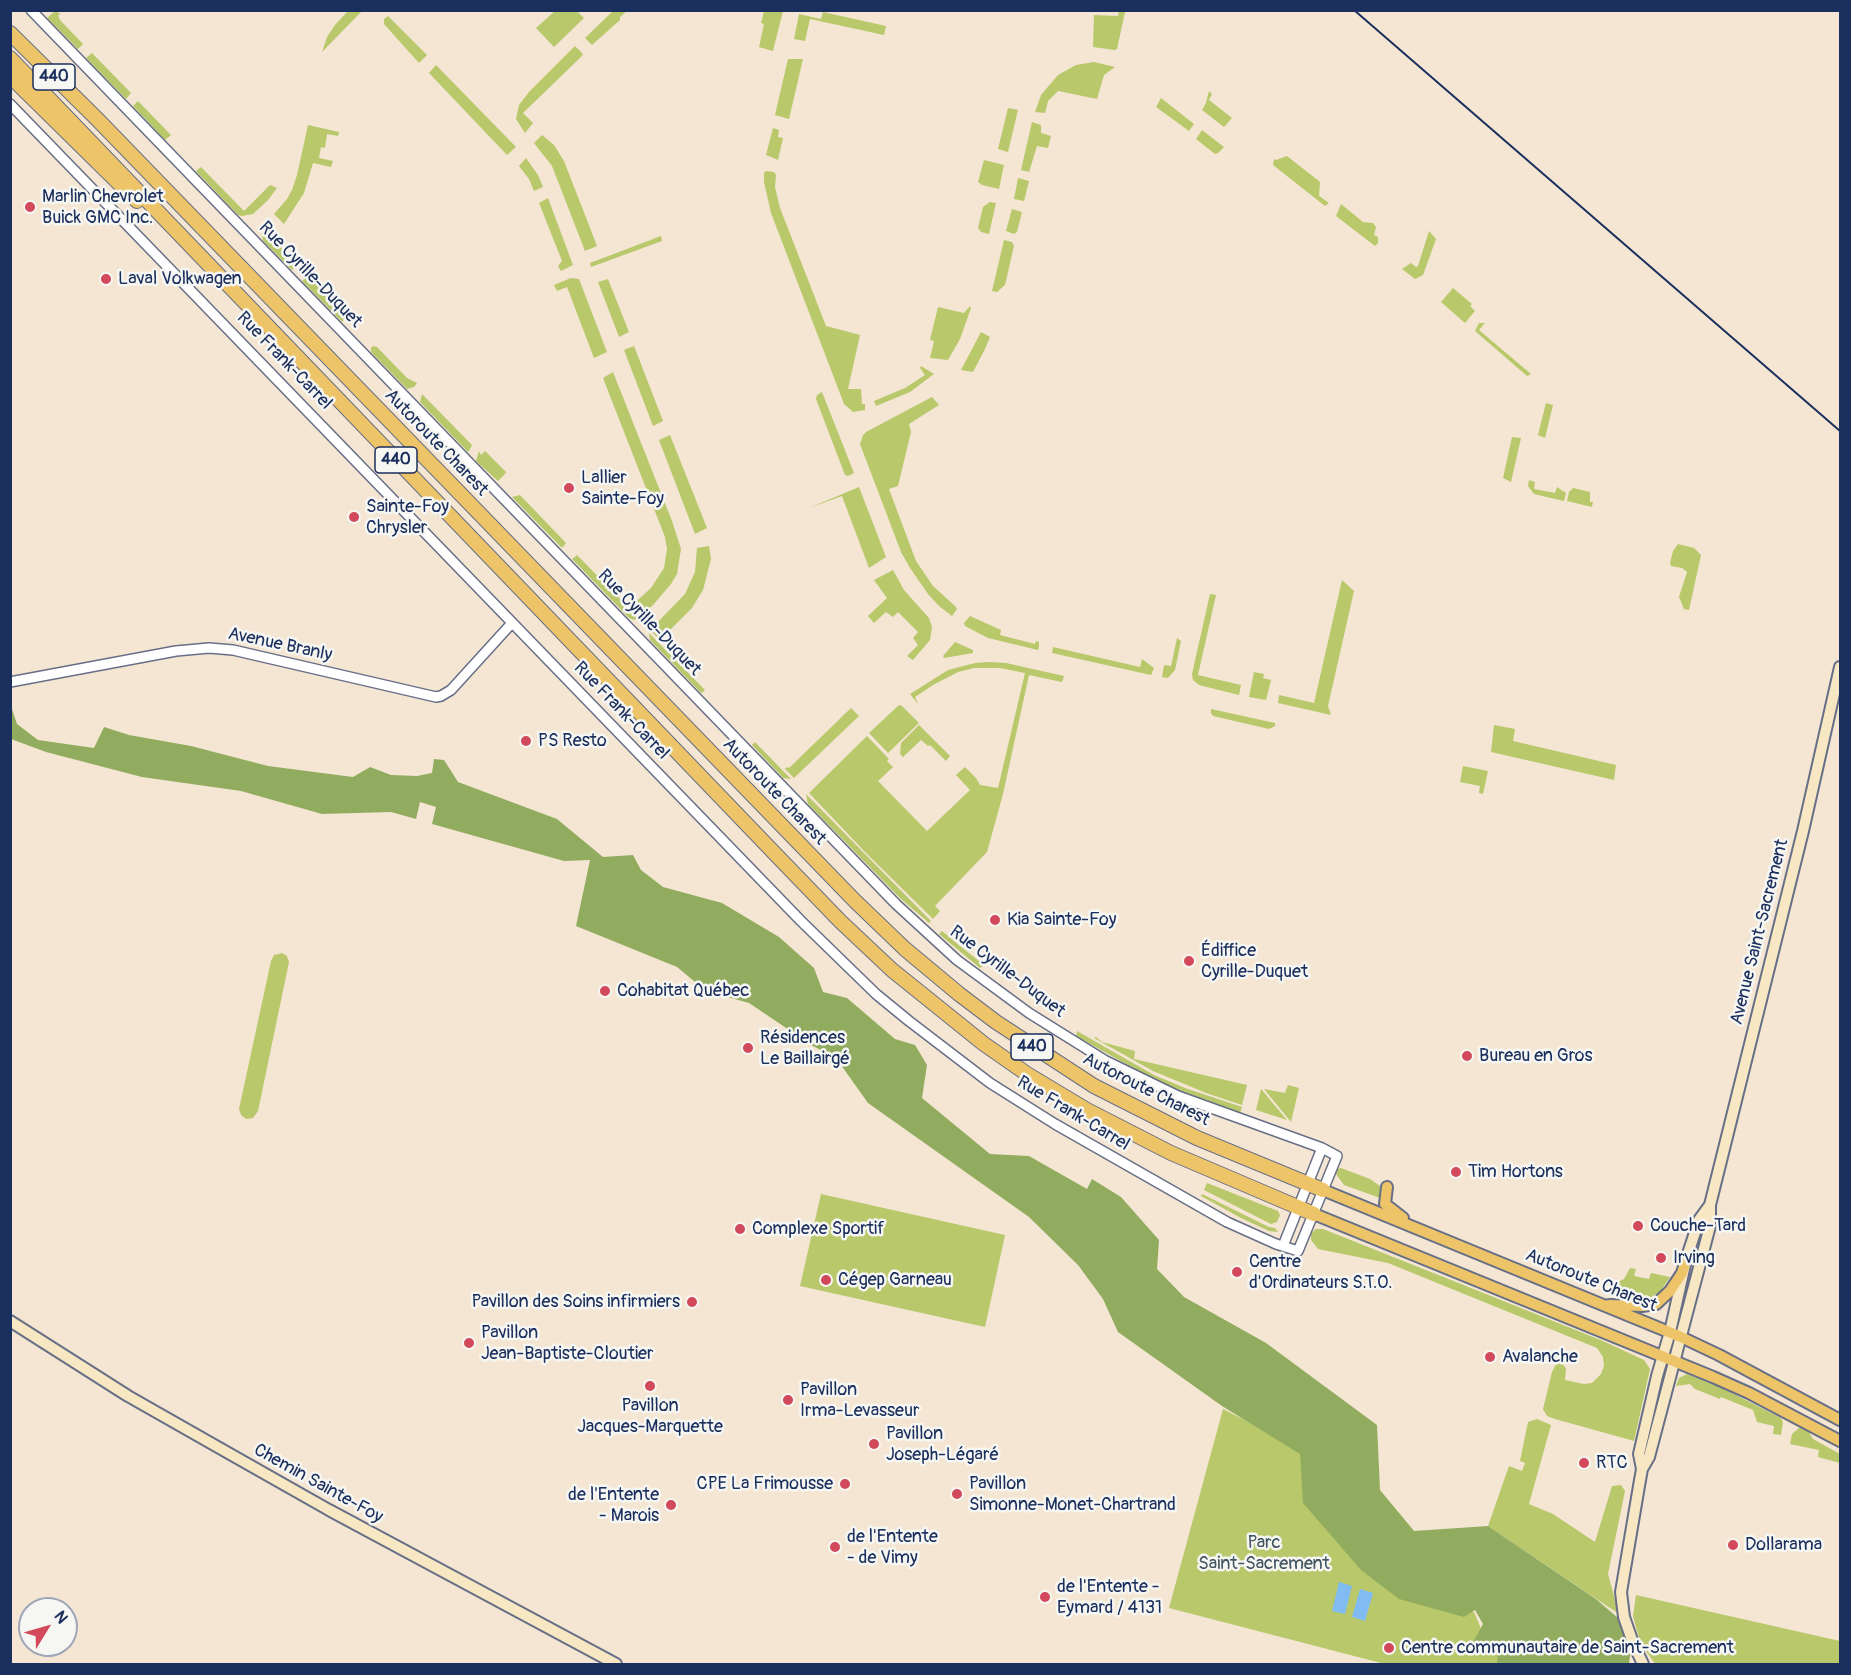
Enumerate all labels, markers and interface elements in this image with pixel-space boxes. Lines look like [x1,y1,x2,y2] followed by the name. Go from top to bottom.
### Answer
[33,64,75,90] road number: 440
[42,186,164,228] place label: Marlin Chevrolet Buick GMC Inc.
[23,200,37,214] marker: Marlin Chevrolet Buick GMC Inc.
[254,217,366,333] street label: Rue Cyrille-Duquet
[118,268,242,290] place label: Laval Volkwagen
[99,272,113,286] marker: Laval Volkwagen
[232,308,336,414] street label: Rue Frank-Carrel
[380,385,492,501] street label: Autoroute Charest
[375,447,417,473] road number: 440
[581,467,664,510] place label: Lallier Sainte-Foy
[562,481,576,495] marker: Lallier Sainte-Foy
[366,496,449,538] place label: Sainte-Foy Chrysler
[347,510,361,524] marker: Sainte-Foy Chrysler
[593,565,705,681] street label: Rue Cyrille-Duquet
[226,623,334,667] street label: Avenue Branly
[569,658,673,764] street label: Rue Frank-Carrel
[538,730,607,752] place label: PS Resto
[519,734,533,748] marker: PS Resto
[718,734,830,850] street label: Autoroute Charest
[1726,837,1794,1027] street label: Avenue Saint-Sacrement
[1007,909,1116,931] place label: Kia Sainte-Foy
[988,913,1002,927] marker: Kia Sainte-Foy
[945,921,1069,1023] street label: Rue Cyrille-Duquet
[1201,940,1308,982] place label: Édiffice Cyrille-Duquet
[1182,954,1196,968] marker: Édiffice Cyrille-Duquet
[617,980,749,1002] place label: Cohabitat Québec
[598,984,612,998] marker: Cohabitat Québec
[760,1027,850,1070] place label: Résidences Le Baillairgé
[1011,1034,1053,1060] road number: 440
[741,1041,755,1055] marker: Résidences Le Baillairgé
[1479,1045,1592,1067] place label: Bureau en Gros
[1079,1049,1213,1131] street label: Autoroute Charest
[1460,1049,1474,1063] marker: Bureau en Gros
[1013,1072,1133,1156] street label: Rue Frank-Carrel
[1468,1161,1563,1183] place label: Tim Hortons
[1449,1165,1463,1179] marker: Tim Hortons
[1650,1215,1746,1237] place label: Couche-Tard
[752,1218,884,1240] place label: Complexe Sportif
[1631,1219,1645,1233] marker: Couche-Tard
[733,1222,747,1236] marker: Complexe Sportif
[1522,1245,1660,1317] street label: Autoroute Charest
[1673,1247,1715,1269] place label: Irving
[1249,1251,1392,1294] place label: Centre d'Ordinateurs S.T.O.
[1654,1251,1668,1265] marker: Irving
[1230,1265,1244,1279] marker: Centre d'Ordinateurs S.T.O.
[838,1269,952,1291] place label: Cégep Garneau
[819,1273,833,1287] marker: Cégep Garneau
[471,1291,680,1313] place label: Pavillon des Soins infirmiers
[685,1295,699,1309] marker: Pavillon des Soins infirmiers
[481,1322,653,1364] place label: Pavillon Jean-Baptiste-Cloutier
[462,1336,476,1350] marker: Pavillon Jean-Baptiste-Cloutier
[1502,1346,1578,1368] place label: Avalanche
[1483,1350,1497,1364] marker: Avalanche
[643,1379,657,1393] marker: Pavillon Jacques-Marquette
[800,1379,919,1422] place label: Pavillon Irma-Levasseur
[781,1393,795,1407] marker: Pavillon Irma-Levasseur
[577,1395,723,1438] place label: Pavillon Jacques-Marquette
[886,1423,999,1466] place label: Pavillon Joseph-Légaré
[867,1437,881,1451] marker: Pavillon Joseph-Légaré
[250,1440,386,1528] street label: Chemin Sainte-Foy
[1596,1452,1628,1474] place label: RTC
[1577,1456,1591,1470] marker: RTC
[697,1473,833,1495] place label: CPE La Frimousse
[969,1473,1176,1516] place label: Pavillon Simonne-Monet-Chartrand
[838,1477,852,1491] marker: CPE La Frimousse
[568,1484,659,1526] place label: de l'Entente - Marois
[950,1487,964,1501] marker: Pavillon Simonne-Monet-Chartrand
[664,1498,678,1512] marker: de l'Entente - Marois
[847,1526,938,1568] place label: de l'Entente - de Vimy
[1198,1532,1330,1574] park label: Parc Saint-Sacrement
[1745,1534,1822,1556] place label: Dollarama
[1726,1538,1740,1552] marker: Dollarama
[828,1540,842,1554] marker: de l'Entente - de Vimy
[1057,1576,1162,1618] place label: de l'Entente - Eymard / 4131
[1038,1590,1052,1604] marker: de l'Entente - Eymard / 4131
[18,1597,78,1657] north arrow
[50,1607,72,1628] text: N
[1401,1637,1734,1659] place label: Centre communautaire de Saint-Sacrement
[1382,1641,1396,1655] marker: Centre communautaire de Saint-Sacrement

